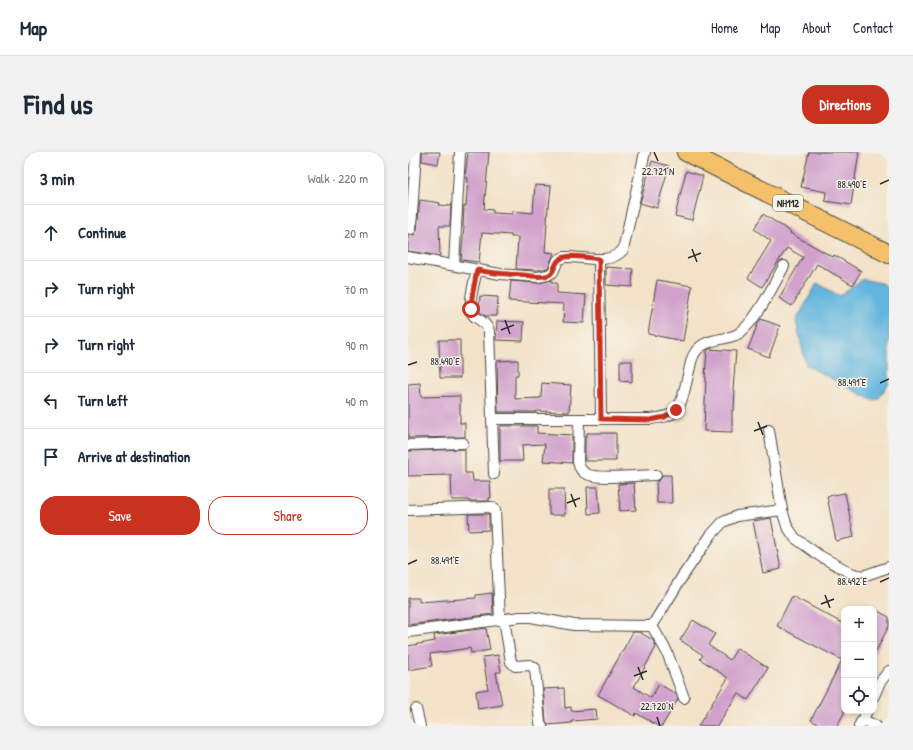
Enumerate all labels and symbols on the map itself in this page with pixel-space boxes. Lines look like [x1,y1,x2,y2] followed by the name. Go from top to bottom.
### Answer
[642,165,674,178] text: 22.721°N
[837,178,867,191] text: 88.490°E
[773,195,803,211] road number: NH112
[462,300,480,318] route start
[430,355,460,368] text: 88.490°E
[838,376,867,389] text: 88.491°E
[667,401,685,419] route end
[431,554,460,567] text: 88.491°E
[837,575,867,588] text: 88.492°E
[640,700,674,713] text: 22.720°N

